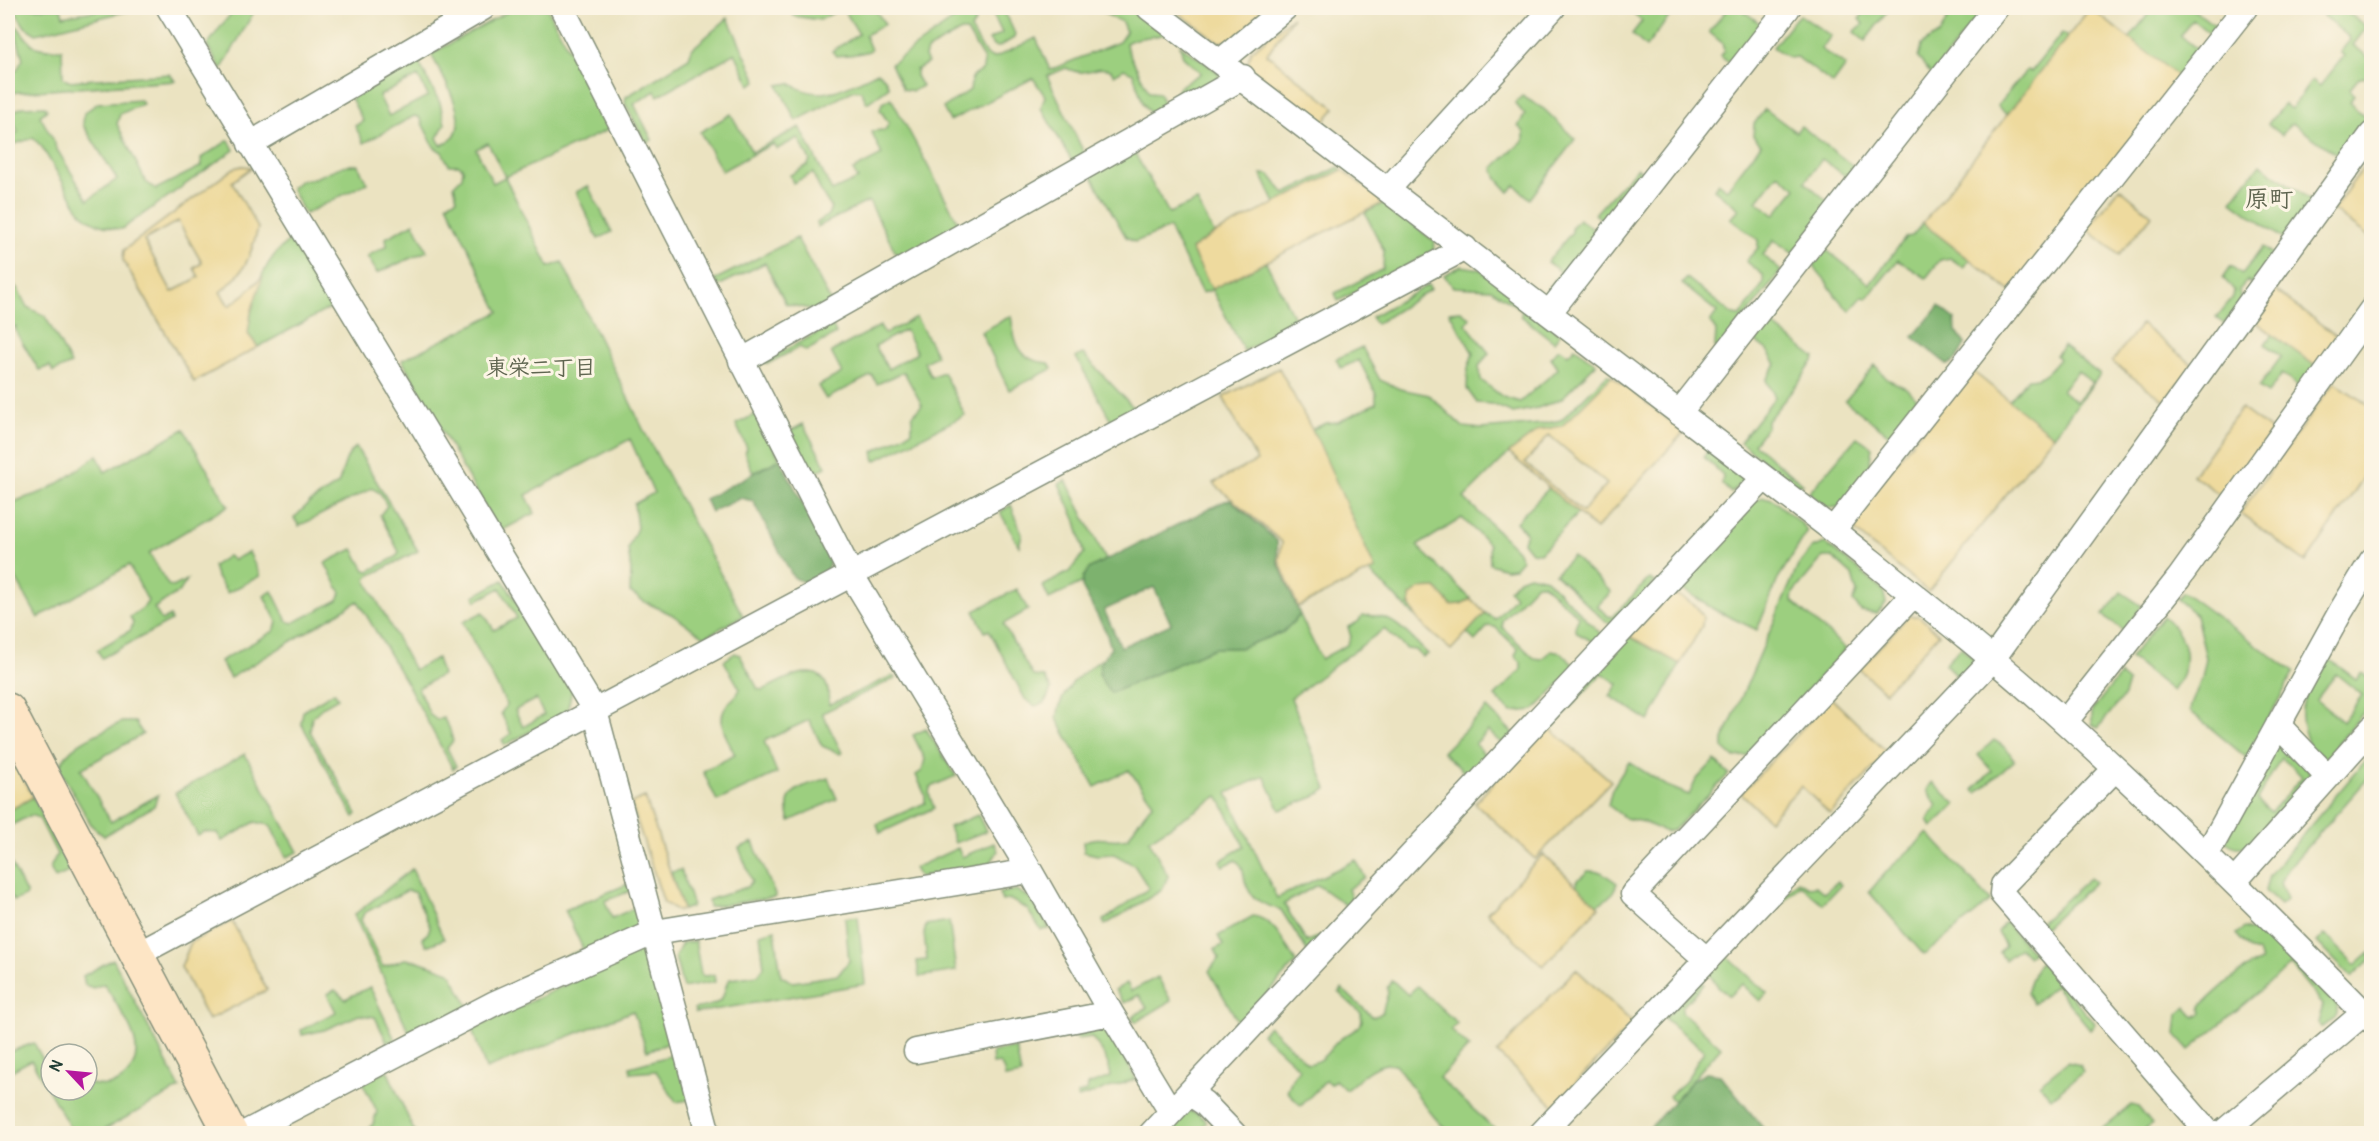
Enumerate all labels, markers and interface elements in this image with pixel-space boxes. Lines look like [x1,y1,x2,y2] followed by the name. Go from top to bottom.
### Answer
[2245,185,2293,214] district label: 原町
[486,354,596,382] district label: 東栄二丁目
[39,1042,99,1102] north arrow
[45,1056,68,1075] text: N

